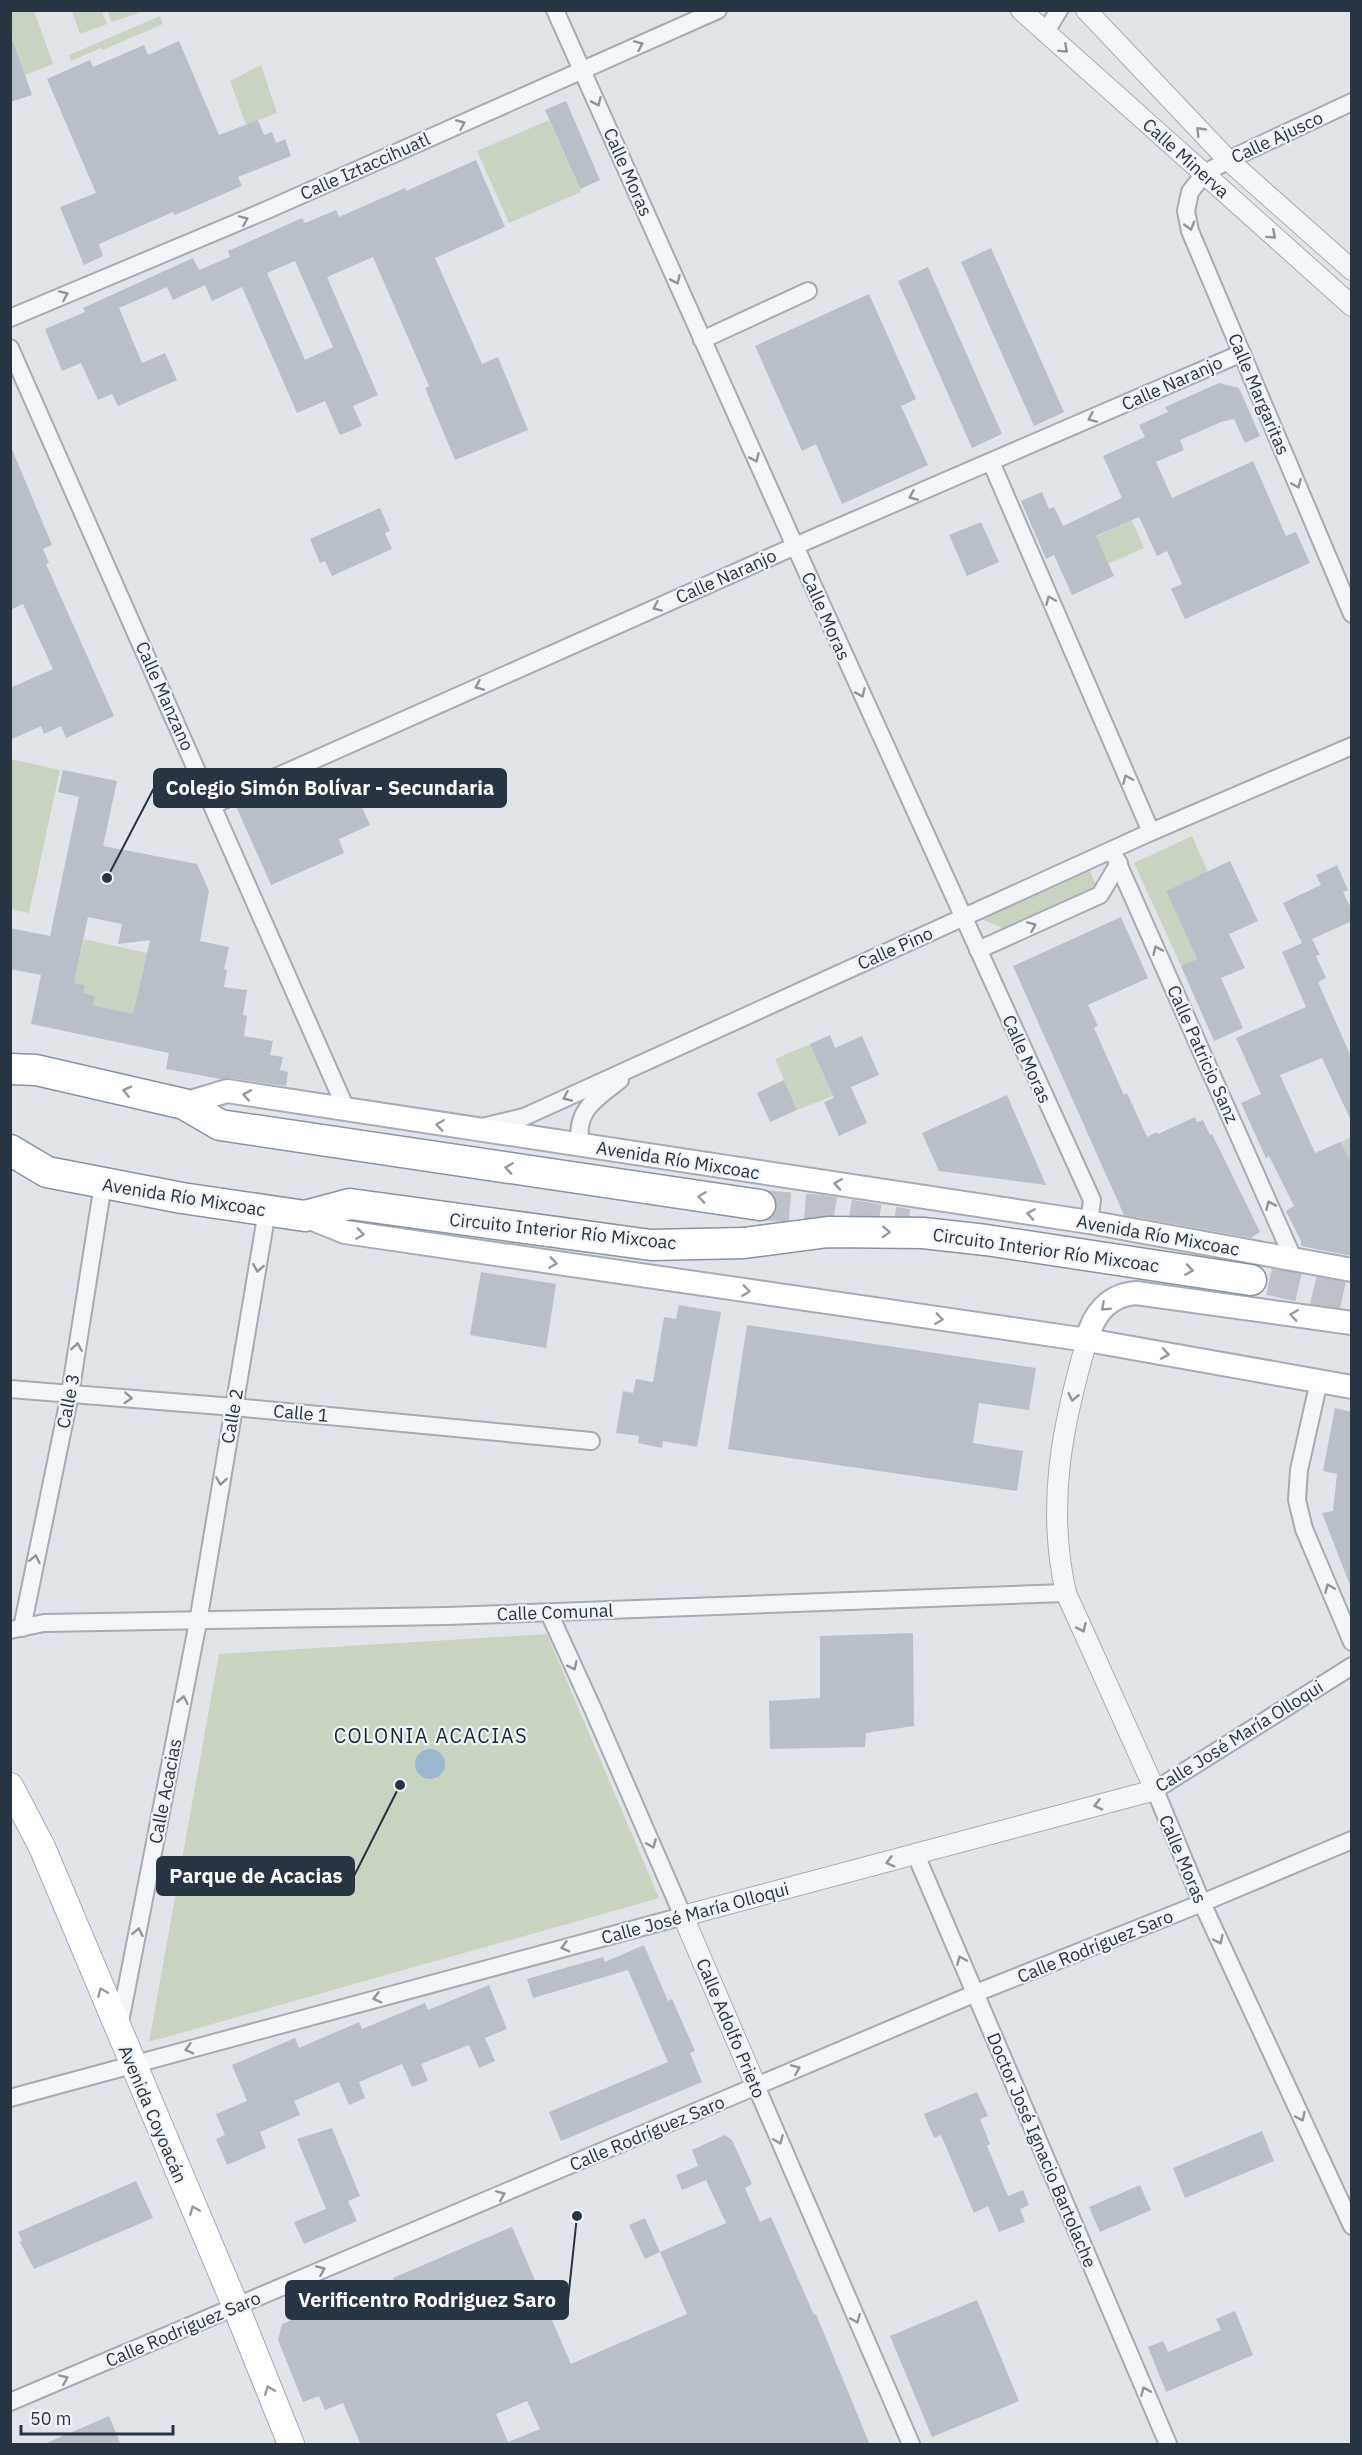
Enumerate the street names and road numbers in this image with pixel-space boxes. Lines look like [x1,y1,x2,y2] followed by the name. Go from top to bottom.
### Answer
[1227,106,1327,168] street label: Calle Ajusco
[1138,113,1234,203] street label: Calle Minerva
[598,124,658,220] street label: Calle Moras
[296,127,434,205] street label: Calle Iztaccihuatl
[1223,330,1295,458] street label: Calle Margaritas
[1118,351,1226,415] street label: Calle Naranjo
[672,544,780,608] street label: Calle Naranjo
[796,568,856,664] street label: Calle Moras
[131,638,199,754] street label: Calle Manzano
[854,921,936,975] street label: Calle Pino
[1162,981,1244,1127] street label: Calle Patricio Sanz
[997,1011,1057,1107] street label: Calle Moras
[595,1136,761,1184] street label: Avenida Río Mixcoac
[101,1173,267,1221] street label: Avenida Río Mixcoac
[448,1208,678,1254] street label: Circuito Interior Río Mixcoac
[1075,1209,1241,1261] street label: Avenida Río Mixcoac
[931,1223,1161,1277] street label: Circuito Interior Río Mixcoac
[51,1372,85,1430] street label: Calle 3
[216,1387,248,1445] street label: Calle 2
[272,1399,330,1427] street label: Calle 1
[496,1598,614,1626] street label: Calle Comunal
[1151,1675,1327,1797] street label: Calle José María Olloqui
[144,1736,186,1846] street label: Calle Acacias
[1154,1811,1212,1907] street label: Calle Moras
[598,1877,792,1949] street label: Calle José María Olloqui
[1014,1904,1176,1988] street label: Calle Rodríguez Saro
[691,1955,771,2101] street label: Calle Adolfo Prieto
[982,2029,1102,2271] street label: Doctor José Ignacio Bartolache
[114,2042,192,2186] street label: Avenida Coyoacán
[566,2090,728,2176] street label: Calle Rodríguez Saro
[102,2286,264,2372] street label: Calle Rodríguez Saro

